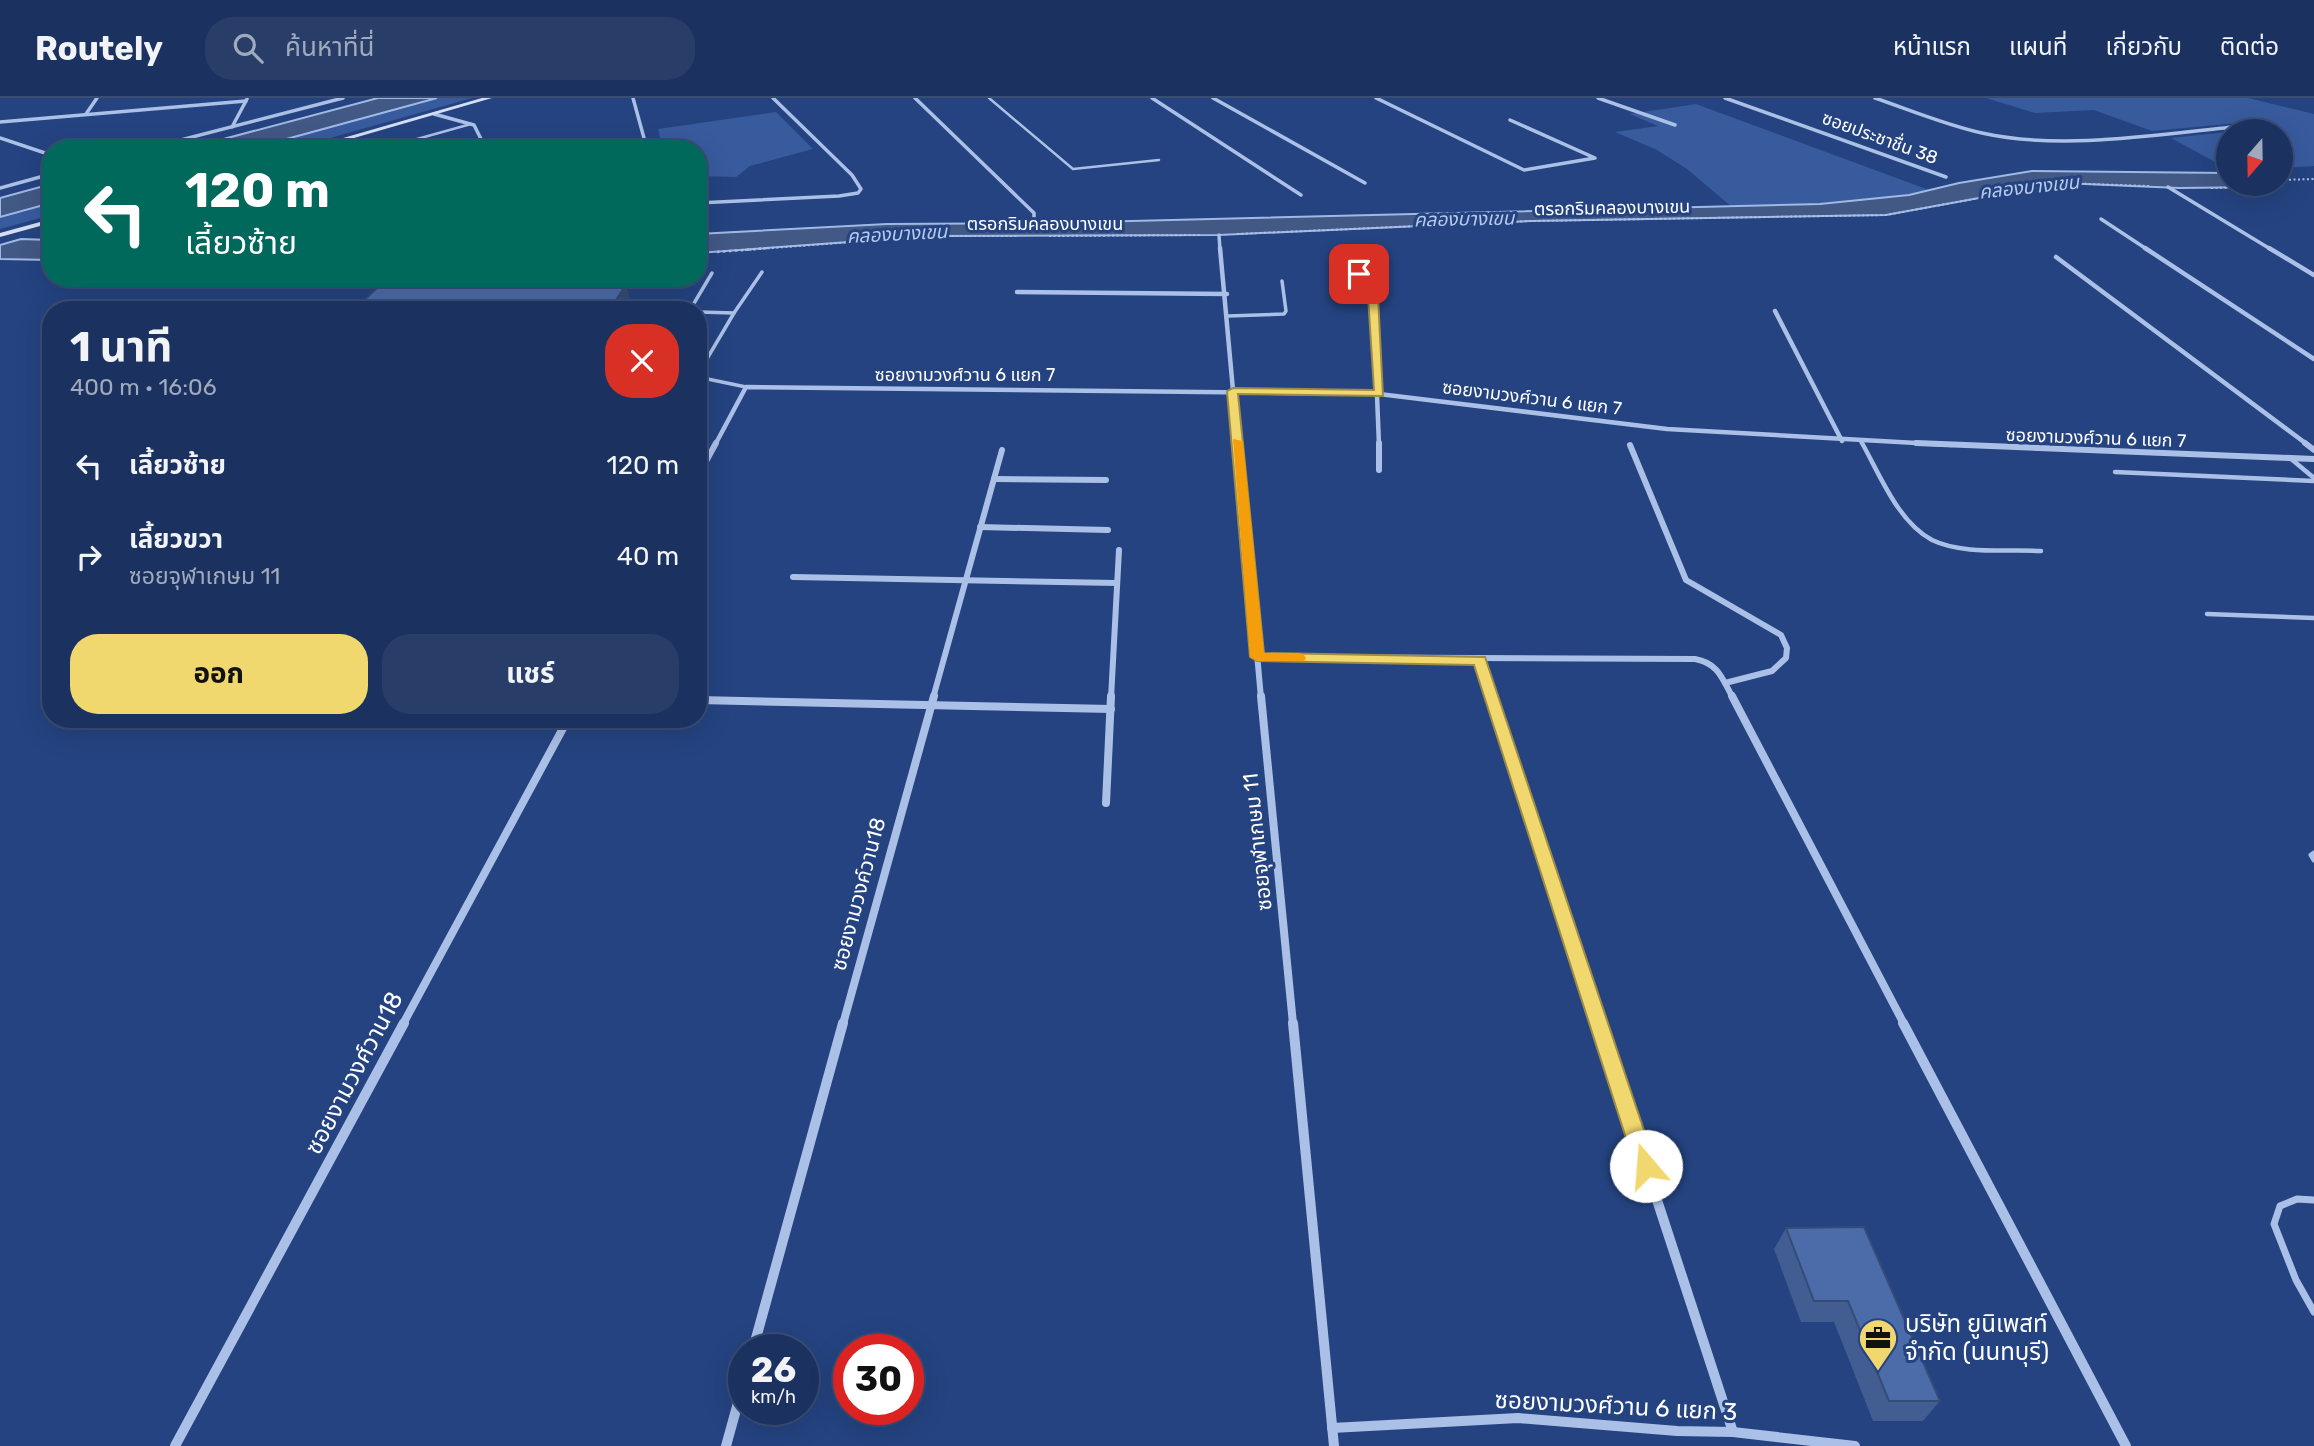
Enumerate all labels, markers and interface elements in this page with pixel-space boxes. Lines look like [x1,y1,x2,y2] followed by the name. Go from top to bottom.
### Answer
[205,17,695,80] search box
[35,29,163,68] text: Routely
[229,29,267,67] icon: search
[285,32,375,63] text: ค้นหาที่นี่
[1893,33,1971,61] text: หน้าแรก
[2009,33,2067,61] text: แผนที่
[2105,33,2182,61] text: เกี่ยวกับ
[2220,33,2279,61] text: ติดต่อ
[1819,105,1942,169] street label: ซอยประชาชื่น 38
[2216,119,2292,196] north arrow
[2216,119,2293,196] map controls
[185,161,330,219] text: 120 m
[70,168,161,259] icon: left
[1978,170,2081,204] water label: คลองบางเขน
[1534,196,1690,220] street label: ตรอกริมคลองบางเขน
[1414,207,1516,231] water label: คลองบางเขน
[967,213,1123,235] street label: ตรอกริมคลองบางเขน
[846,220,949,248] water label: คลองบางเขน
[185,224,297,262] text: เลี้ยวซ้าย
[1329,244,1389,304] pin
[1340,255,1378,293] icon: arrive
[70,322,172,372] text: 1 นาที
[605,324,679,398] button: close
[875,364,1055,386] street label: ซอยงามวงศ์วาน 6 แยก 7
[70,373,217,401] text: 400 m · 16:06
[1441,376,1623,420] street label: ซอยงามวงศ์วาน 6 แยก 7
[2005,424,2187,452] street label: ซอยงามวงศ์วาน 6 แยก 7
[70,447,108,485] icon: left
[129,450,226,481] text: เลี้ยวซ้าย
[607,450,679,481] text: 120 m
[129,524,223,555] text: เลี้ยวขวา
[70,538,108,576] icon: right
[617,541,679,572] text: 40 m
[129,562,280,590] text: ซอยจุฬาเกษม 11
[70,634,368,714] button: ออก
[382,634,679,714] button: แชร์
[1237,772,1278,912] street label: ซอยจุฬาเกษม 11
[826,815,890,973] street label: ซอยงามวงค์วาน18
[299,987,409,1159] street label: ซอยงามวงศ์วาน18
[1609,1129,1683,1203] position arrow
[1905,1310,2049,1367] place label: บริษัท ยูนิเพสท์ จำกัด (นนทบุรี)
[1857,1317,1899,1372] office icon: บริษัท ยูนิเพสท์ จำกัด (นนทบุรี)
[833,1334,924,1425] speed limit sign: 30
[751,1349,796,1391] text: 26
[751,1386,796,1408] text: km/h
[1494,1386,1738,1426] street label: ซอยงามวงศ์วาน 6 แยก 3

